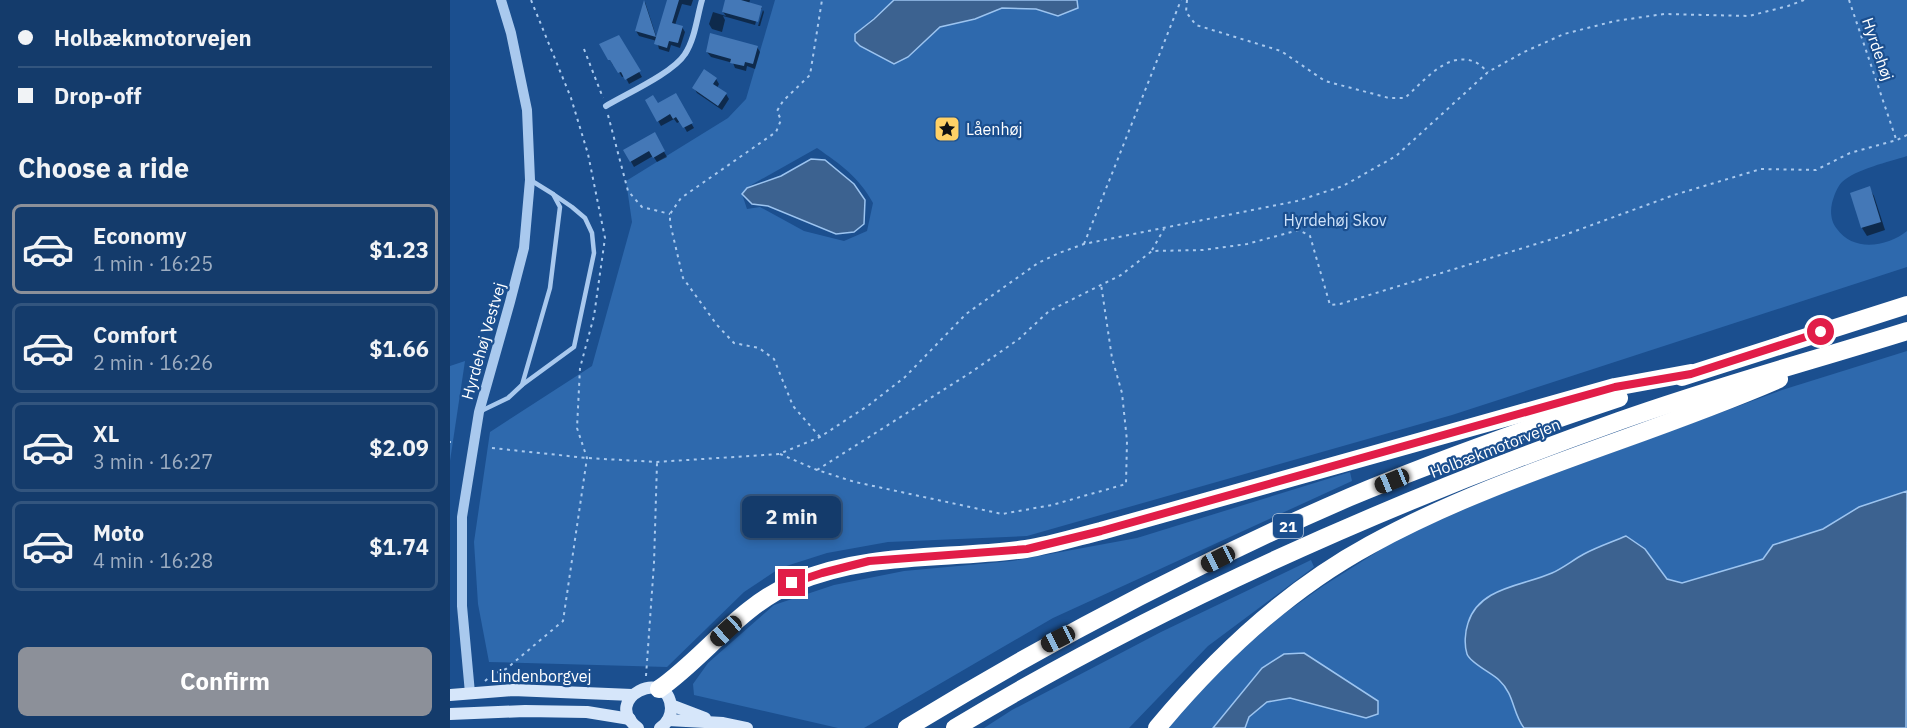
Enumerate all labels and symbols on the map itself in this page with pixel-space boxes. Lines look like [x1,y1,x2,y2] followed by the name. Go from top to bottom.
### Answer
[1858,15,1898,83] street label: Hyrdehøj
[932,114,962,144] place icon: Låenhøj
[966,119,1023,139] place label: Låenhøj
[1283,210,1387,230] park label: Hyrdehøj Skov
[457,280,509,402] street label: Hyrdehøj Vestvej
[1807,318,1834,345] route start
[1427,414,1563,482] street label: Holbækmotorvejen
[1372,466,1412,496] car
[742,496,842,538] callout: 2 min
[1273,514,1303,538] road number: 21
[1198,543,1238,575] car
[778,569,805,596] route end
[707,612,745,650] car
[1038,623,1078,655] car
[491,666,591,686] street label: Lindenborgvej

